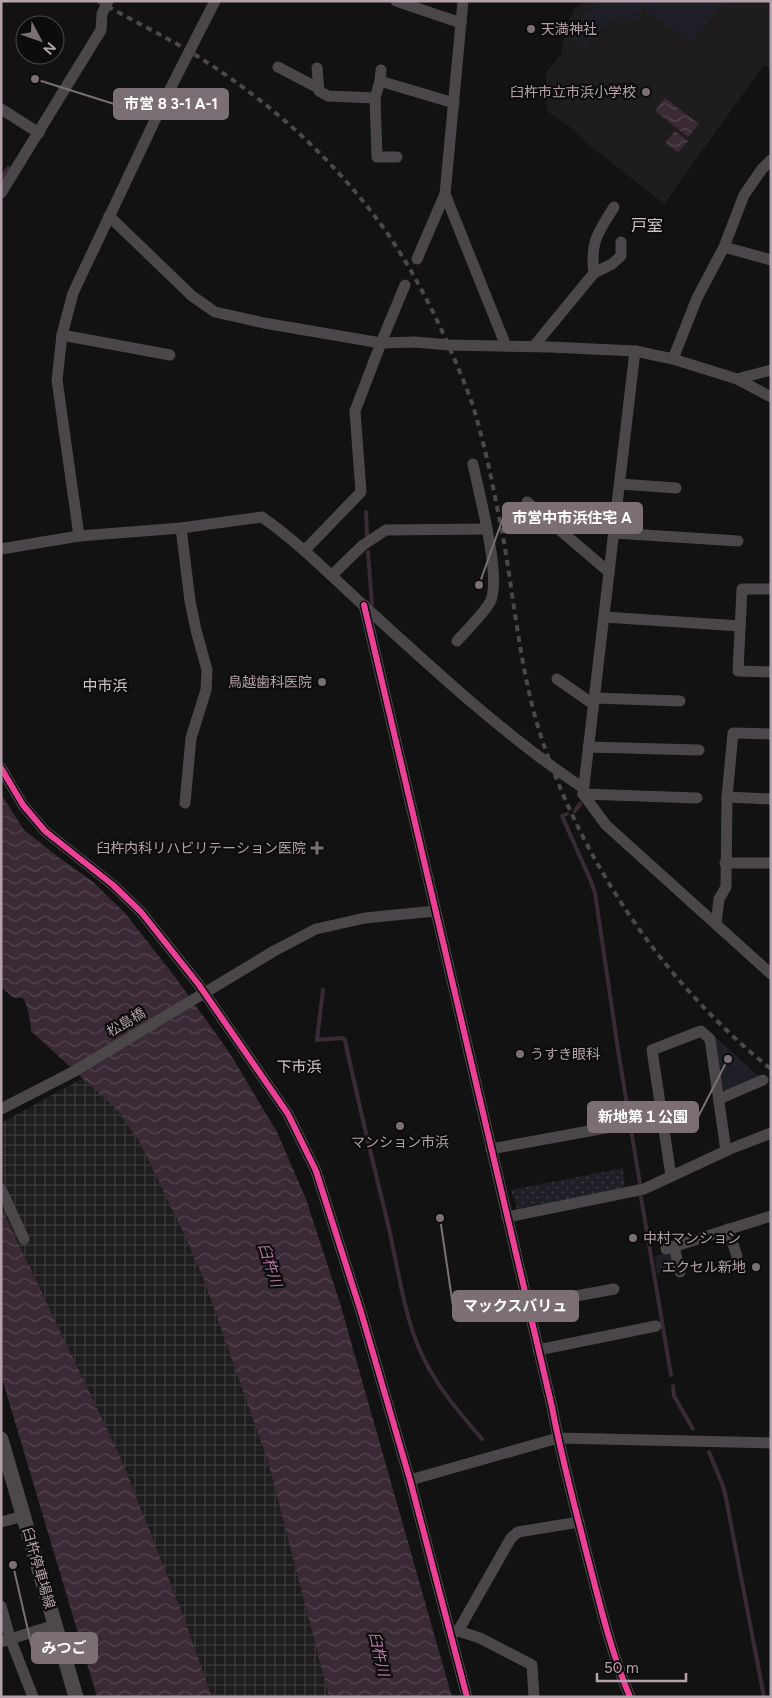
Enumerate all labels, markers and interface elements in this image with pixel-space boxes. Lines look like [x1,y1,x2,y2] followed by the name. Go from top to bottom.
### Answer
[15,15,65,65] north arrow
[541,21,597,38] place label: 天満神社
[525,23,537,35] marker: 天満神社
[39,39,59,58] text: N
[510,84,636,101] place label: 臼杵市立市浜小学校
[640,86,652,98] marker: 臼杵市立市浜小学校
[114,89,228,119] callout: 市営 8 3-1 A-1
[124,95,218,113] text: 市営 8 3-1 A-1
[631,216,663,235] district label: 戸室
[503,503,642,533] callout: 市営中市浜住宅 A
[512,509,632,527] text: 市営中市浜住宅 A
[228,674,312,691] place label: 鳥越歯科医院
[316,676,328,688] marker: 鳥越歯科医院
[82,677,128,695] district label: 中市浜
[96,840,306,857] place label: 臼杵内科リハビリテーション医院
[310,841,324,855] marker: 臼杵内科リハビリテーション医院
[104,1004,149,1041] street label: 松島橋
[530,1046,600,1063] place label: うすき眼科
[514,1048,526,1060] marker: うすき眼科
[276,1058,322,1076] district label: 下市浜
[588,1102,698,1132] callout: 新地第１公園
[598,1108,688,1126] text: 新地第１公園
[394,1120,406,1132] marker: マンション市浜
[351,1134,449,1151] place label: マンション市浜
[643,1230,741,1247] place label: 中村マンション
[627,1232,639,1244] marker: 中村マンション
[254,1241,286,1291] water label: 臼杵川
[662,1259,746,1276] place label: エクセル新地
[750,1261,762,1273] marker: エクセル新地
[453,1291,578,1321] callout: マックスバリュ
[463,1297,567,1315] text: マックスバリュ
[19,1525,58,1611] street label: 臼杵停車場線
[365,1630,393,1680] water label: 臼杵川
[32,1633,97,1663] callout: みつご
[41,1639,87,1657] text: みつご
[597,1650,686,1682] scale bar
[604,1659,639,1677] text: 50 m

